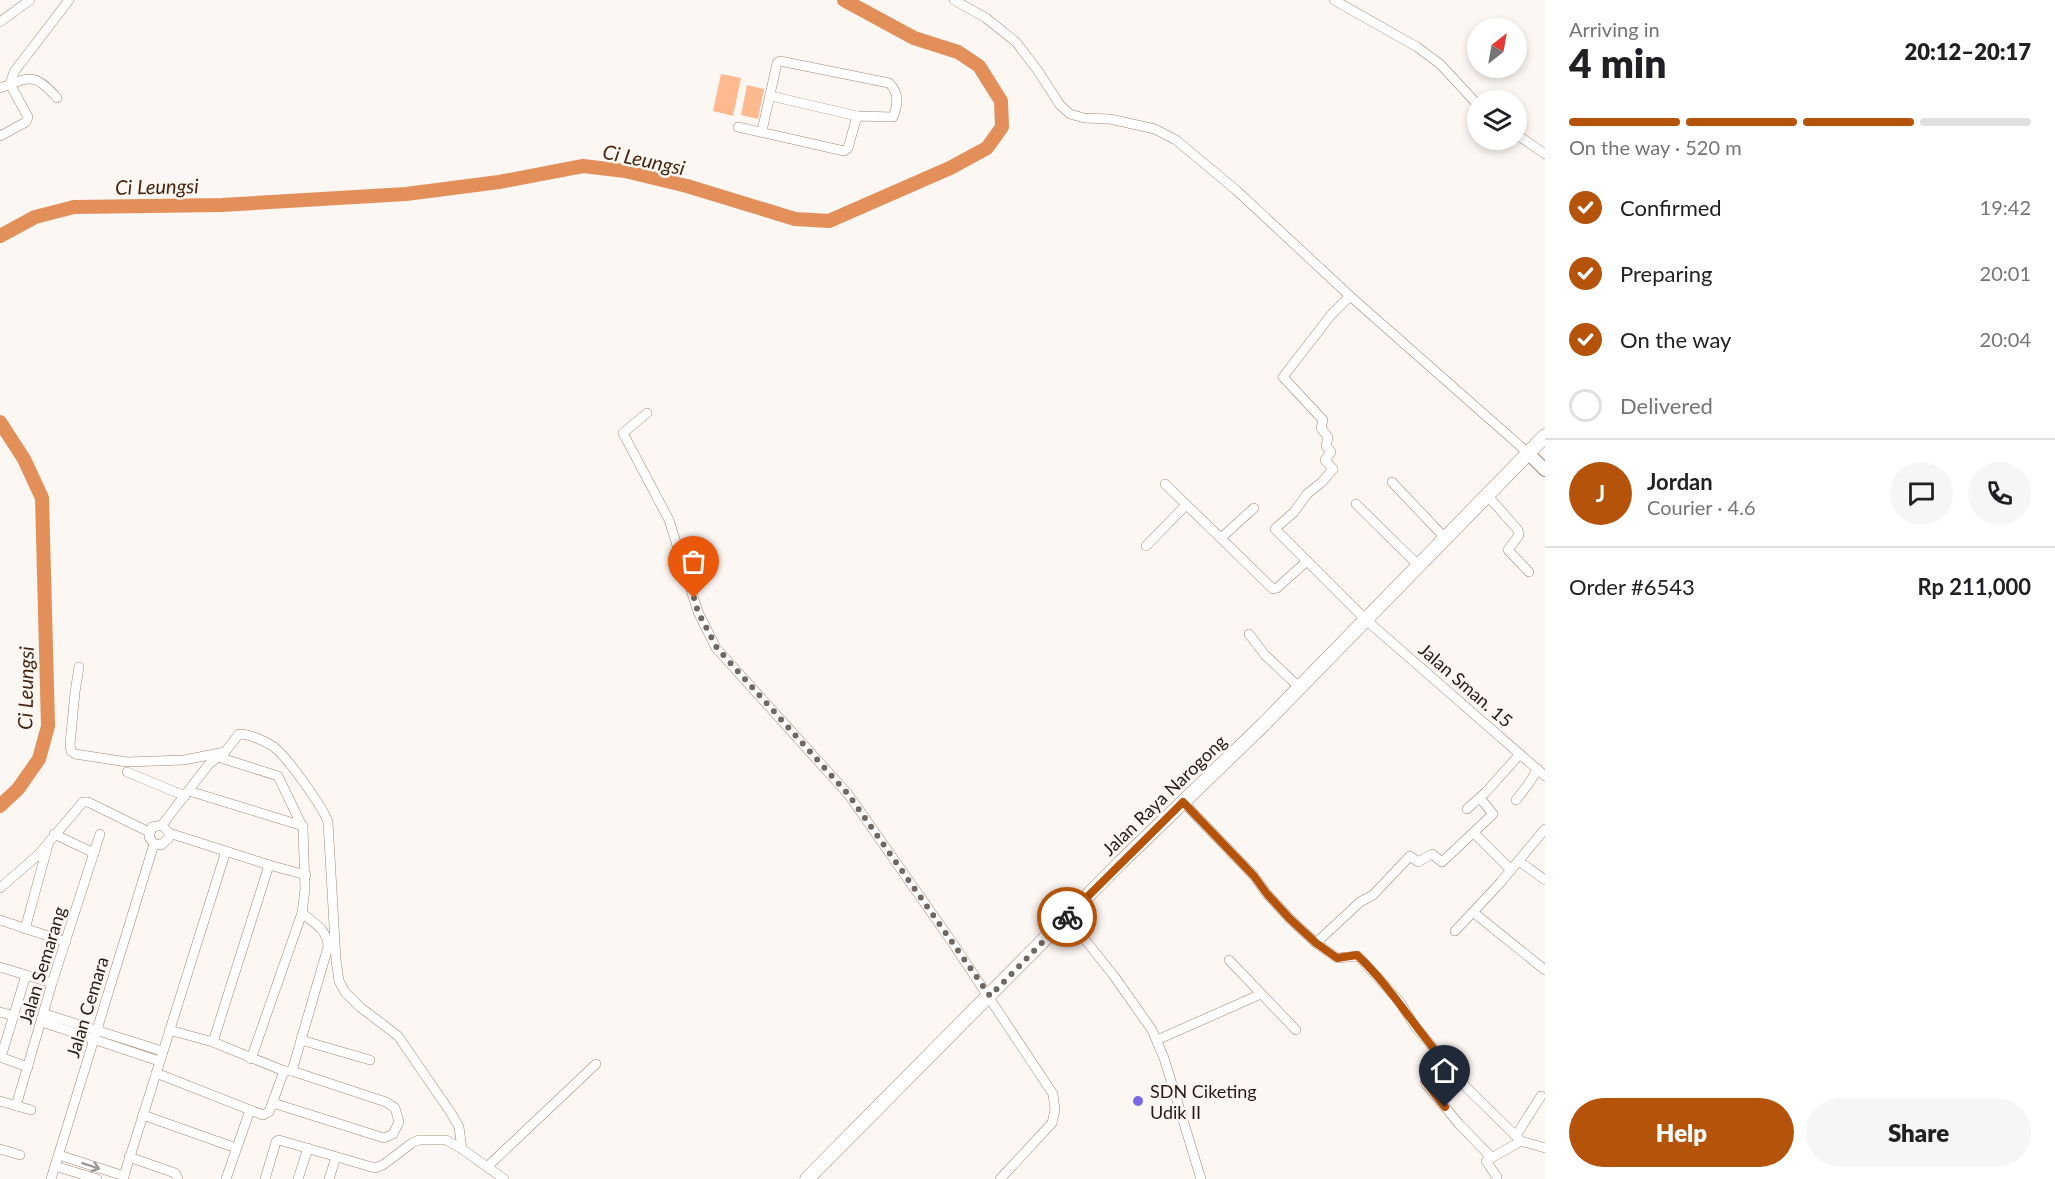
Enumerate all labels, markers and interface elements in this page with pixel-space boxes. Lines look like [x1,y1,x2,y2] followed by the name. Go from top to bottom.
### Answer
[1569,17,1660,41] text: Arriving in
[1467,18,1527,78] north arrow
[1467,18,1527,150] map controls
[1905,38,2031,65] text: 20:12–20:17
[1569,40,1666,86] text: 4 min
[1467,90,1527,150] button: layers
[1569,135,1742,159] text: On the way · 520 m
[601,139,688,180] water label: Ci Leungsi
[115,173,199,199] water label: Ci Leungsi
[1569,191,1602,224] icon: check
[1620,194,1722,221] text: Confirmed
[1980,195,2031,219] text: 19:42
[1569,257,1602,290] icon: check
[1620,260,1712,287] text: Preparing
[1980,261,2031,285] text: 20:01
[1569,323,1602,356] icon: check
[1620,326,1731,353] text: On the way
[1980,327,2031,351] text: 20:04
[1620,392,1713,419] text: Delivered
[1890,462,1953,525] button: chat
[1968,462,2031,525] button: phone
[1647,468,1713,495] text: Jordan
[1596,480,1605,507] text: J
[1647,495,1756,519] text: Courier · 4.6
[668,536,719,598] pin
[677,545,710,578] icon: bag
[1569,573,1695,600] text: Order #6543
[1917,573,2031,600] text: Rp 211,000
[1415,638,1517,732] street label: Jalan Sman. 15
[12,646,38,730] water label: Ci Leungsi
[1097,730,1231,860] street label: Jalan Raya Narogong
[1037,887,1097,947] courier
[1051,901,1084,934] icon: bike
[14,904,70,1026] street label: Jalan Semarang
[61,954,113,1060] street label: Jalan Cemara
[1419,1045,1470,1107] pin
[1428,1054,1461,1087] icon: home
[1150,1080,1257,1123] place label: SDN Ciketing Udik II
[1131,1094,1145,1108] marker: SDN Ciketing Udik II
[1569,1098,1794,1167] button: Help
[1806,1098,2031,1167] button: Share
[81,1161,100,1172] one-way arrow

